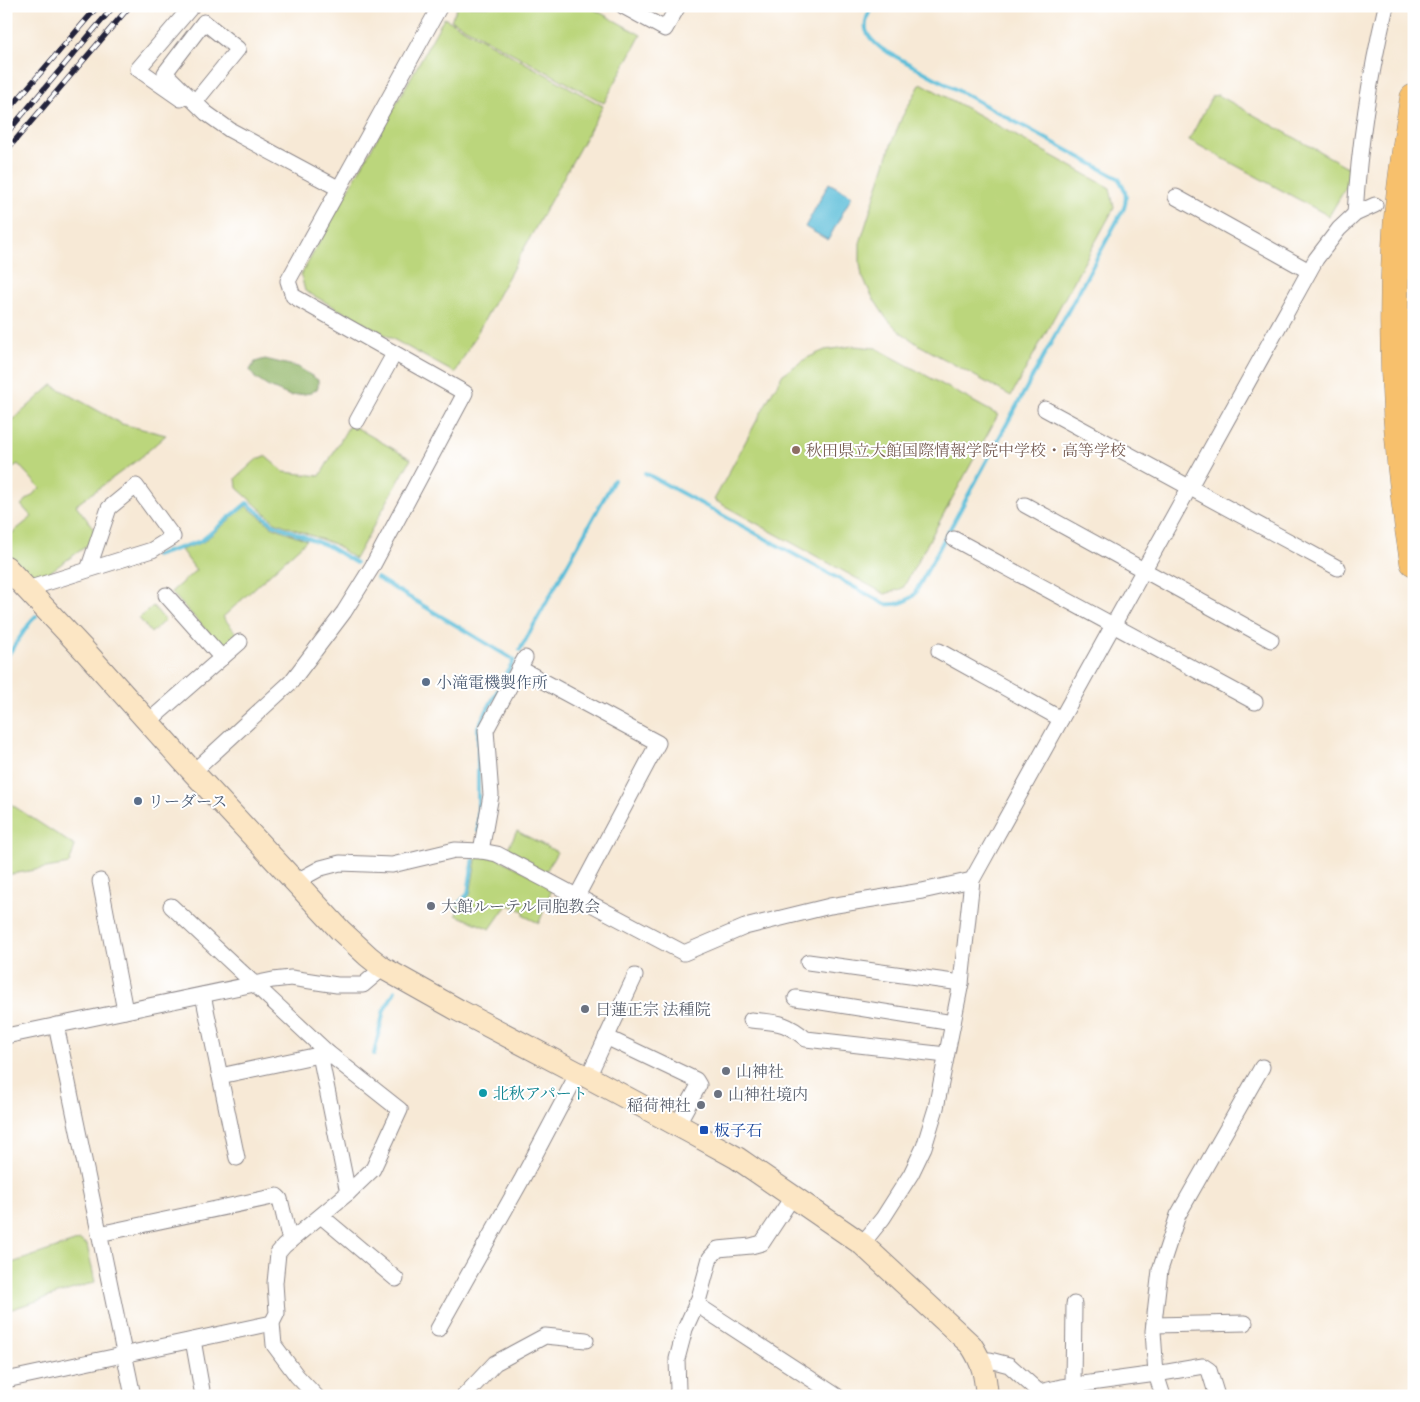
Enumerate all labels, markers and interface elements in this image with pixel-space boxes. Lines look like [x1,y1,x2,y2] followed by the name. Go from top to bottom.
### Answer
[806,441,1126,460] place label: 秋田県立大館国際情報学院中学校・高等学校
[790,444,802,456] marker: 秋田県立大館国際情報学院中学校・高等学校
[436,673,548,692] place label: 小滝電機製作所
[420,676,432,688] marker: 小滝電機製作所
[148,792,227,811] place label: リーダース
[132,795,144,807] marker: リーダース
[441,897,600,916] place label: 大館ルーテル同胞教会
[425,900,437,912] marker: 大館ルーテル同胞教会
[595,1000,710,1019] place label: 日蓮正宗 法種院
[579,1003,591,1015] marker: 日蓮正宗 法種院
[736,1062,784,1081] place label: 山神社
[720,1065,732,1077] marker: 山神社
[493,1084,588,1103] place label: 北秋アパート
[728,1085,808,1104] place label: 山神社境内
[477,1087,489,1099] marker: 北秋アパート
[712,1088,724,1100] marker: 山神社境内
[627,1096,691,1115] place label: 稲荷神社
[695,1099,707,1111] marker: 稲荷神社
[714,1121,762,1140] place label: 板子石
[698,1124,710,1136] marker: 板子石

